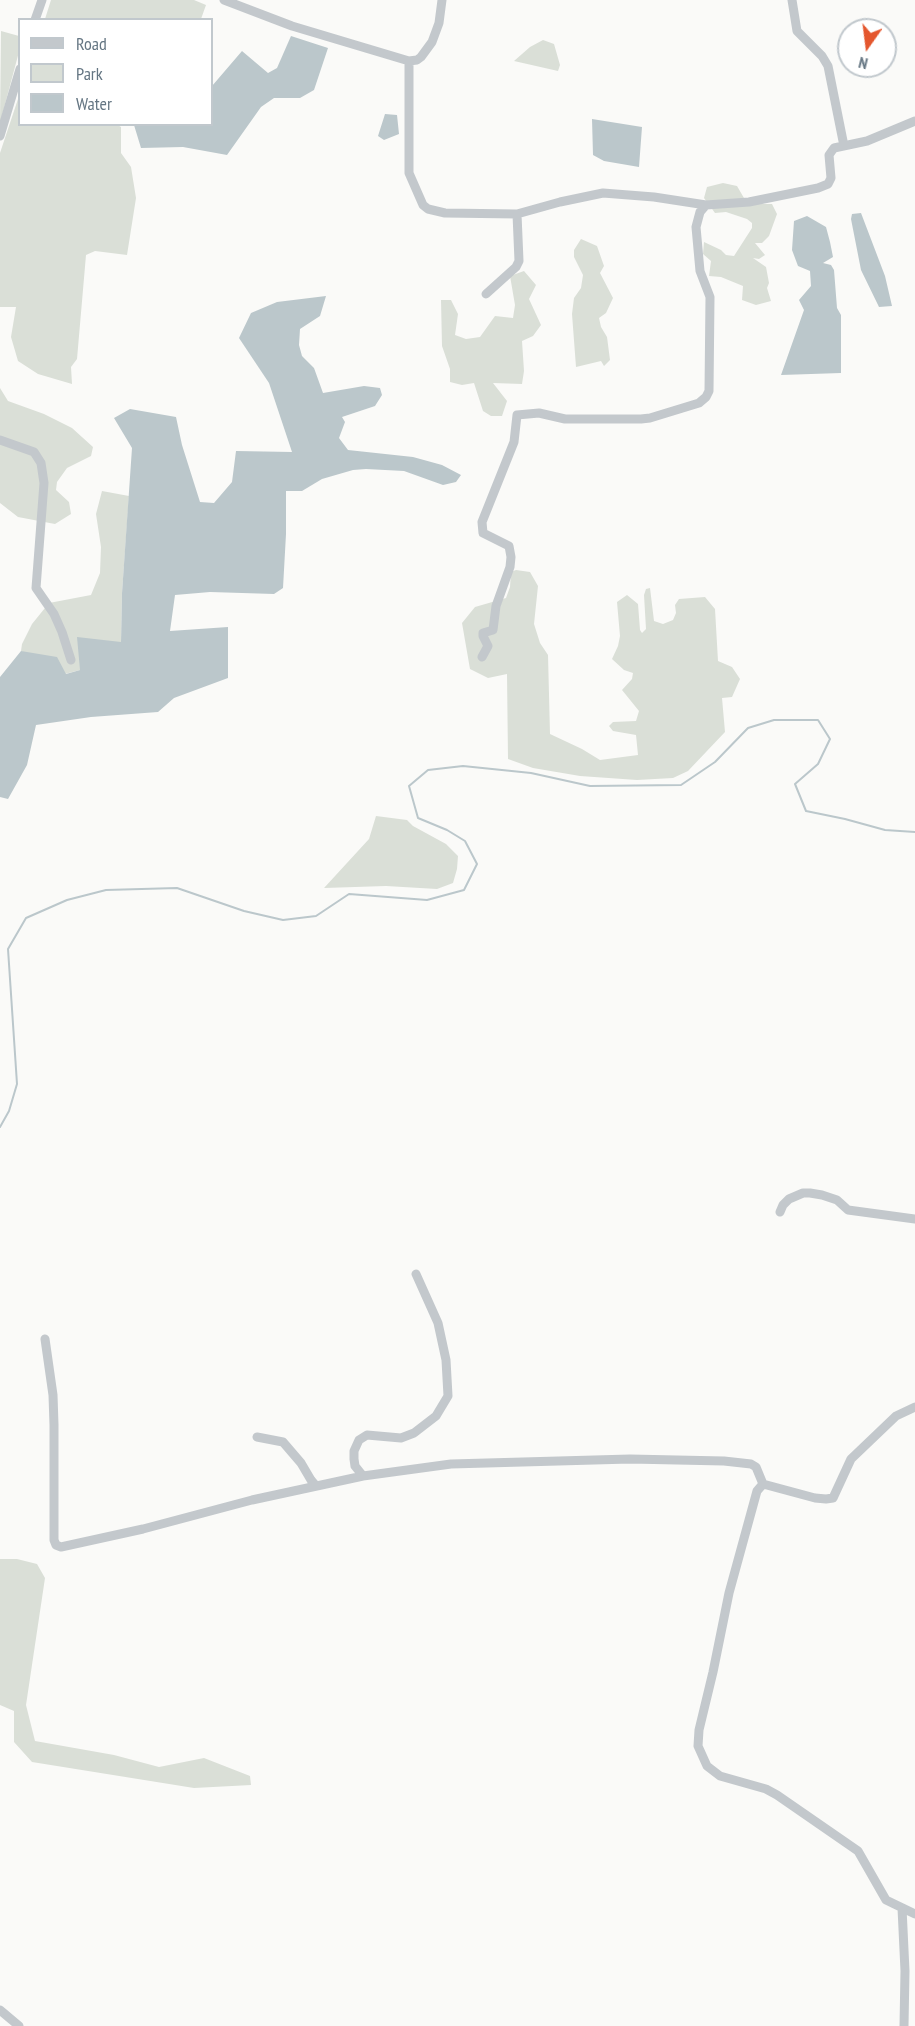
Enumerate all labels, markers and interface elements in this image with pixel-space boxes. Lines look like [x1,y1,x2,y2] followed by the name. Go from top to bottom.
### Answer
[18,18,213,126] legend
[837,18,897,78] north arrow
[76,32,107,55] text: Road
[857,53,870,74] text: N
[76,62,103,85] text: Park
[76,92,112,115] text: Water

